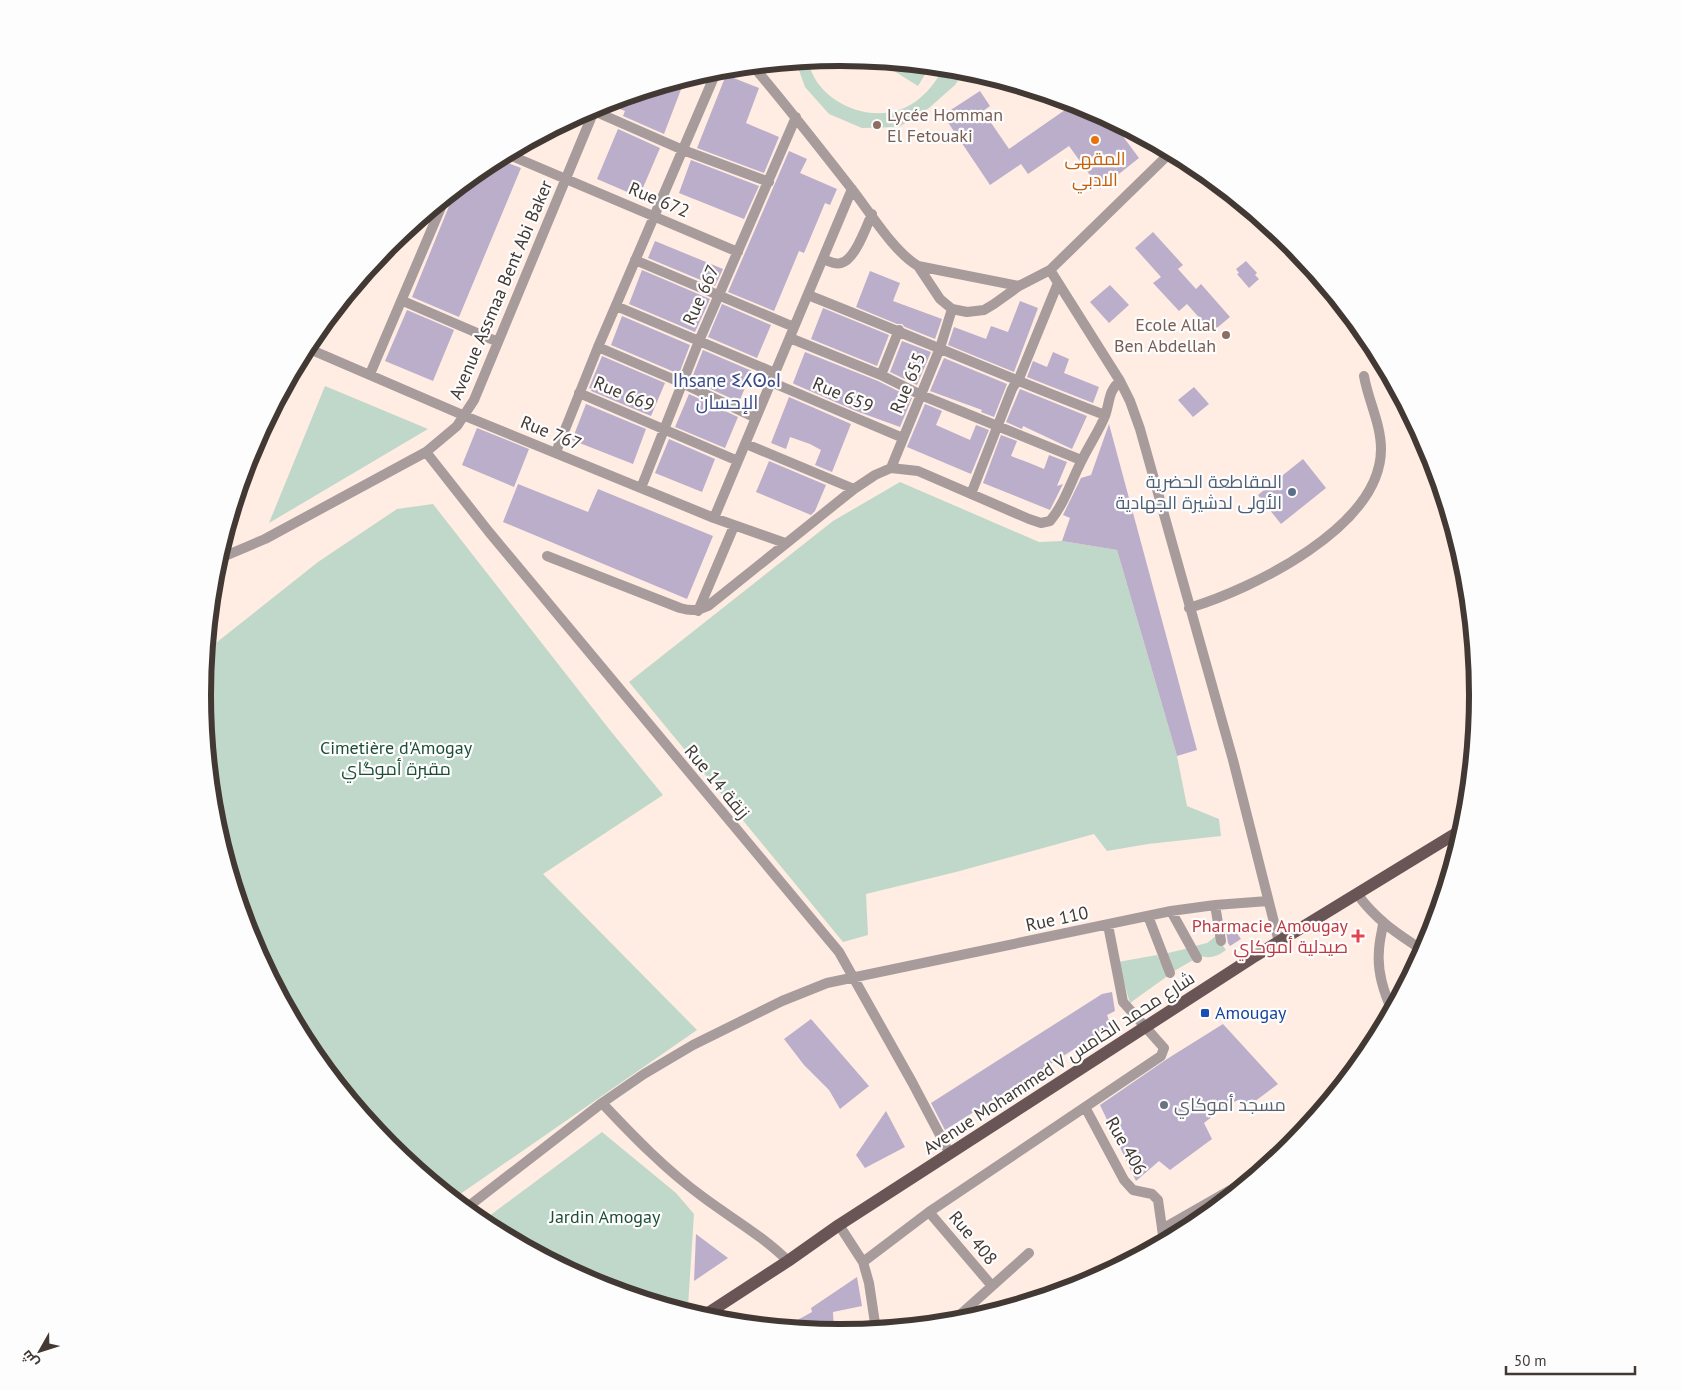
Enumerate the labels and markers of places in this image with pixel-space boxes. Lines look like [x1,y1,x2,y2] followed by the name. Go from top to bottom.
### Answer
[887,103,1003,147] place label: Lycée Homman El Fetouaki
[871,119,883,131] marker: Lycée Homman El Fetouaki
[1089,134,1101,146] marker: المقهى الادبي
[1064,147,1126,194] place label: المقهى الادبي
[1114,313,1217,357] place label: Ecole Allal Ben Abdellah
[1220,329,1232,341] marker: Ecole Allal Ben Abdellah
[1115,470,1282,514] place label: المقاطعة الحضرية الأولى لدشيرة الجهادية
[1286,486,1298,498] marker: المقاطعة الحضرية الأولى لدشيرة الجهادية
[1192,914,1349,961] place label: Pharmacie Amougay صيدلية أموكاي
[1352,930,1364,942] marker: Pharmacie Amougay صيدلية أموكاي
[1215,1001,1287,1024] place label: Amougay
[1199,1007,1211,1019] marker: Amougay
[1174,1093,1286,1119] place label: مسجد أموكاي
[1158,1099,1170,1111] marker: مسجد أموكاي

